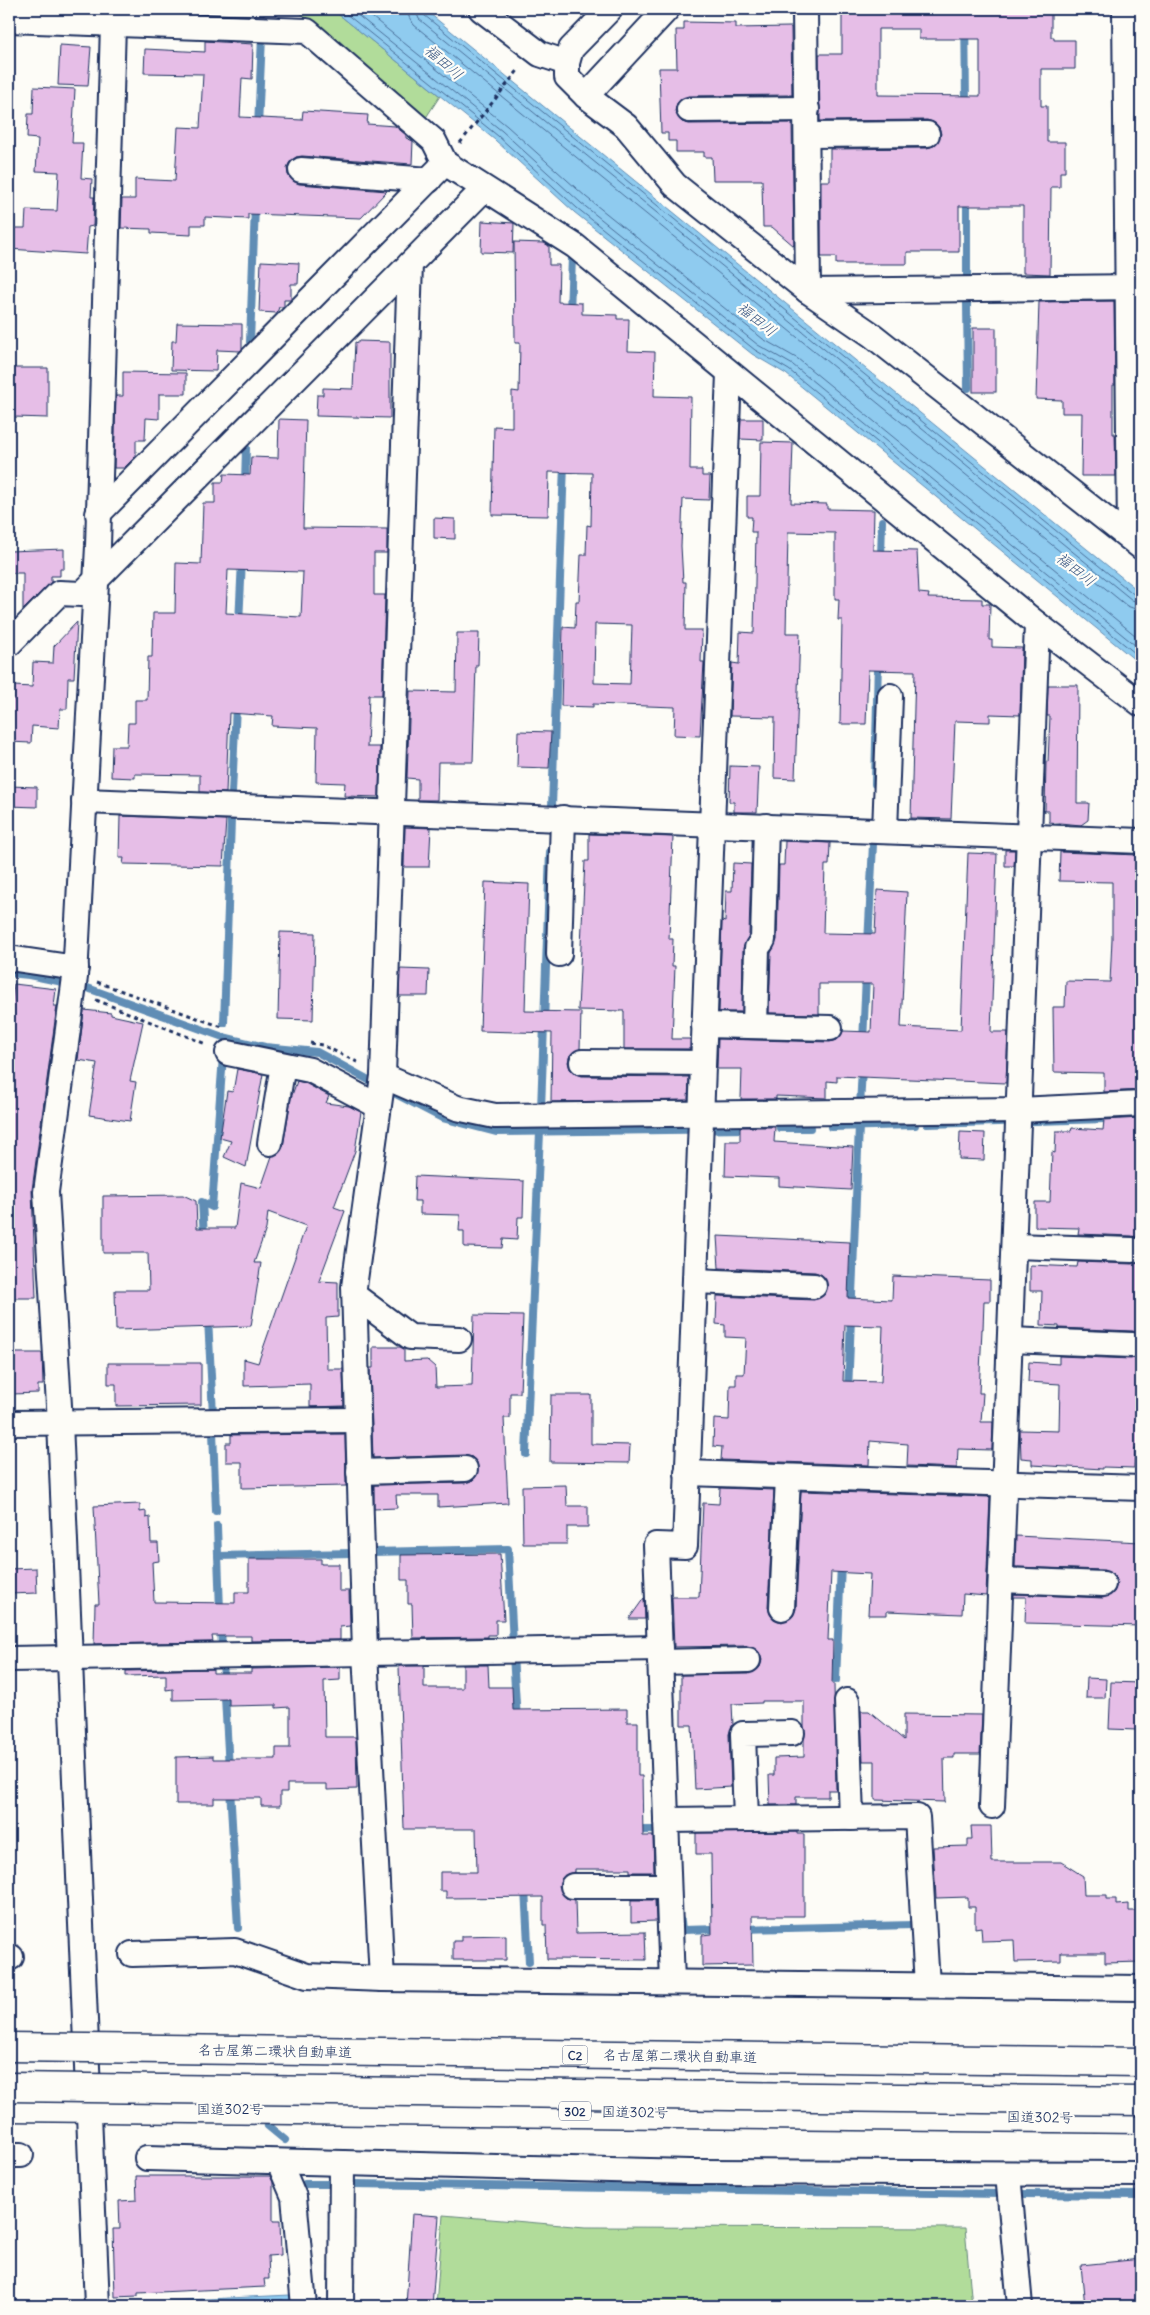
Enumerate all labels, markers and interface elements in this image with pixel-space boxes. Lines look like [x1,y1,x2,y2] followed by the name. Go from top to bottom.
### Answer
[421,40,467,84] water label: 福田川
[733,298,781,340] water label: 福田川
[1052,548,1100,590] water label: 福田川
[198,2041,352,2061] street label: 名古屋第二環状自動車道
[562,2046,588,2064] road number: C2
[603,2046,757,2066] street label: 名古屋第二環状自動車道
[197,2100,263,2118] street label: 国道302号
[559,2102,591,2120] road number: 302
[601,2102,669,2122] street label: 国道302号
[1006,2107,1074,2127] street label: 国道302号

